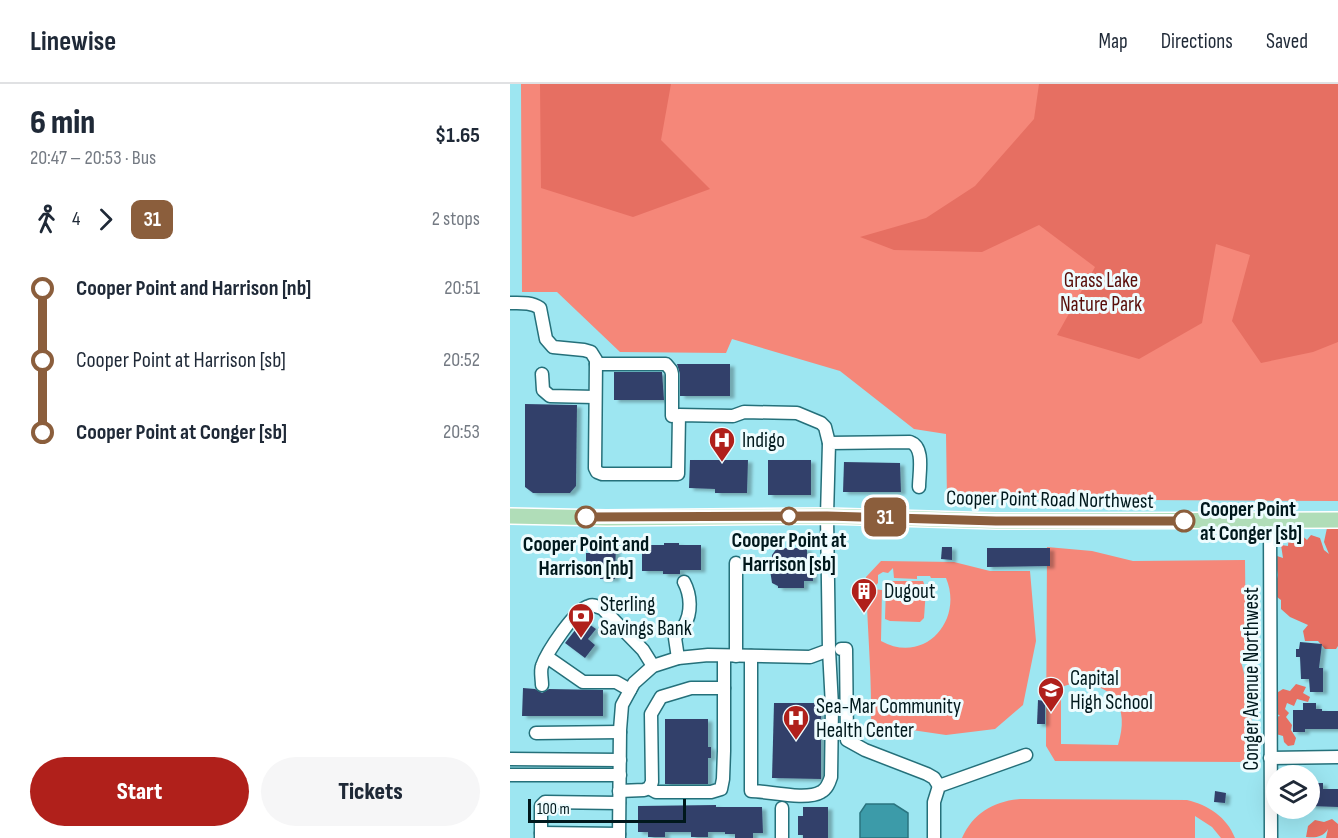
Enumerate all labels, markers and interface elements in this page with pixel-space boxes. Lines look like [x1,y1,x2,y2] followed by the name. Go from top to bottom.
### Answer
[30,25,116,58] text: Linewise
[1098,29,1128,54] text: Map
[1161,29,1233,54] text: Directions
[1266,29,1308,54] text: Saved
[30,103,95,143] text: 6 min
[435,122,480,149] text: $1.65
[30,146,156,170] text: 20:47 – 20:53 · Bus
[30,203,63,236] icon: walk
[89,203,122,236] icon: forward
[72,207,80,231] text: 4
[143,207,161,232] text: 31
[432,207,480,231] text: 2 stops
[1060,268,1142,317] park label: Grass Lake Nature Park
[76,275,311,302] text: Cooper Point and Harrison [nb]
[444,276,480,300] text: 20:51
[76,347,286,374] text: Cooper Point at Harrison [sb]
[443,348,480,372] text: 20:52
[76,419,287,446] text: Cooper Point at Conger [sb]
[443,420,480,444] text: 20:53
[707,425,737,463] hospital icon: Indigo
[742,428,785,453] place label: Indigo
[946,485,1154,514] street label: Cooper Point Road Northwest
[1200,497,1302,546] place label: Cooper Point at Conger [sb]
[858,498,912,536] line badge: 31
[876,505,894,530] text: 31
[575,506,597,528] marker: Cooper Point and Harrison [nb]
[780,507,798,525] marker: Cooper Point at Harrison [sb]
[1173,510,1195,532] marker: Cooper Point at Conger [sb]
[732,528,846,577] place label: Cooper Point at Harrison [sb]
[523,532,649,581] place label: Cooper Point and Harrison [nb]
[849,576,879,614] building icon: Dugout
[884,579,935,604] place label: Dugout
[1239,587,1264,771] street label: Conger Avenue Northwest
[600,592,692,641] place label: Sterling Savings Bank
[566,601,596,639] bank icon: Sterling Savings Bank
[1070,666,1153,715] place label: Capital High School
[1036,675,1066,713] school or university icon: Capital High School
[816,694,961,743] place label: Sea-Mar Community Health Center
[781,703,811,741] hospital icon: Sea-Mar Community Health Center
[30,757,249,826] button: Start
[261,757,480,826] button: Tickets
[1266,765,1320,819] map controls
[1266,765,1320,819] button: layers
[528,796,686,824] scale bar
[537,800,570,819] text: 100 m

